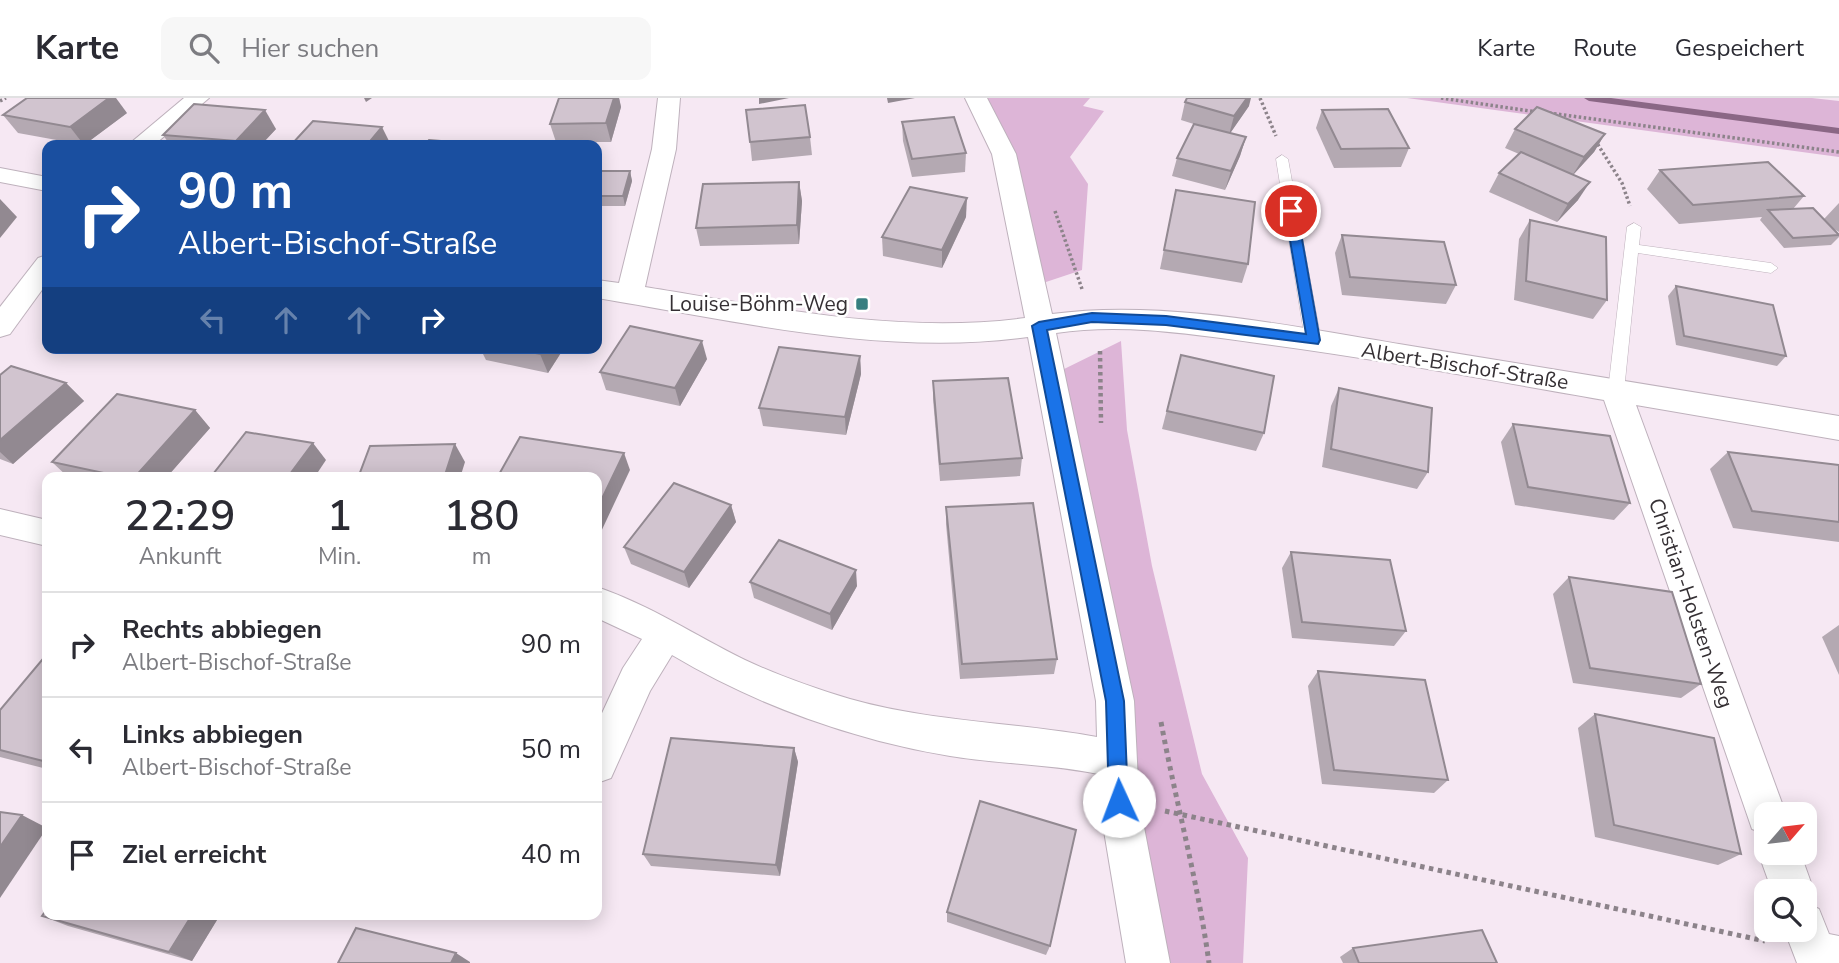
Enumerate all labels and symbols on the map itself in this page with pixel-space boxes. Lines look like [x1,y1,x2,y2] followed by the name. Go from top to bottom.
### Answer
[1261,181,1321,241] pin
[669,290,848,318] place label: Louise-Böhm-Weg
[854,296,870,312] marker: Louise-Böhm-Weg
[1359,336,1571,396] street label: Albert-Bischof-Straße
[1642,494,1740,712] street label: Christian-Holsten-Weg
[1082,764,1156,838] position arrow
[1754,802,1816,864] north arrow

